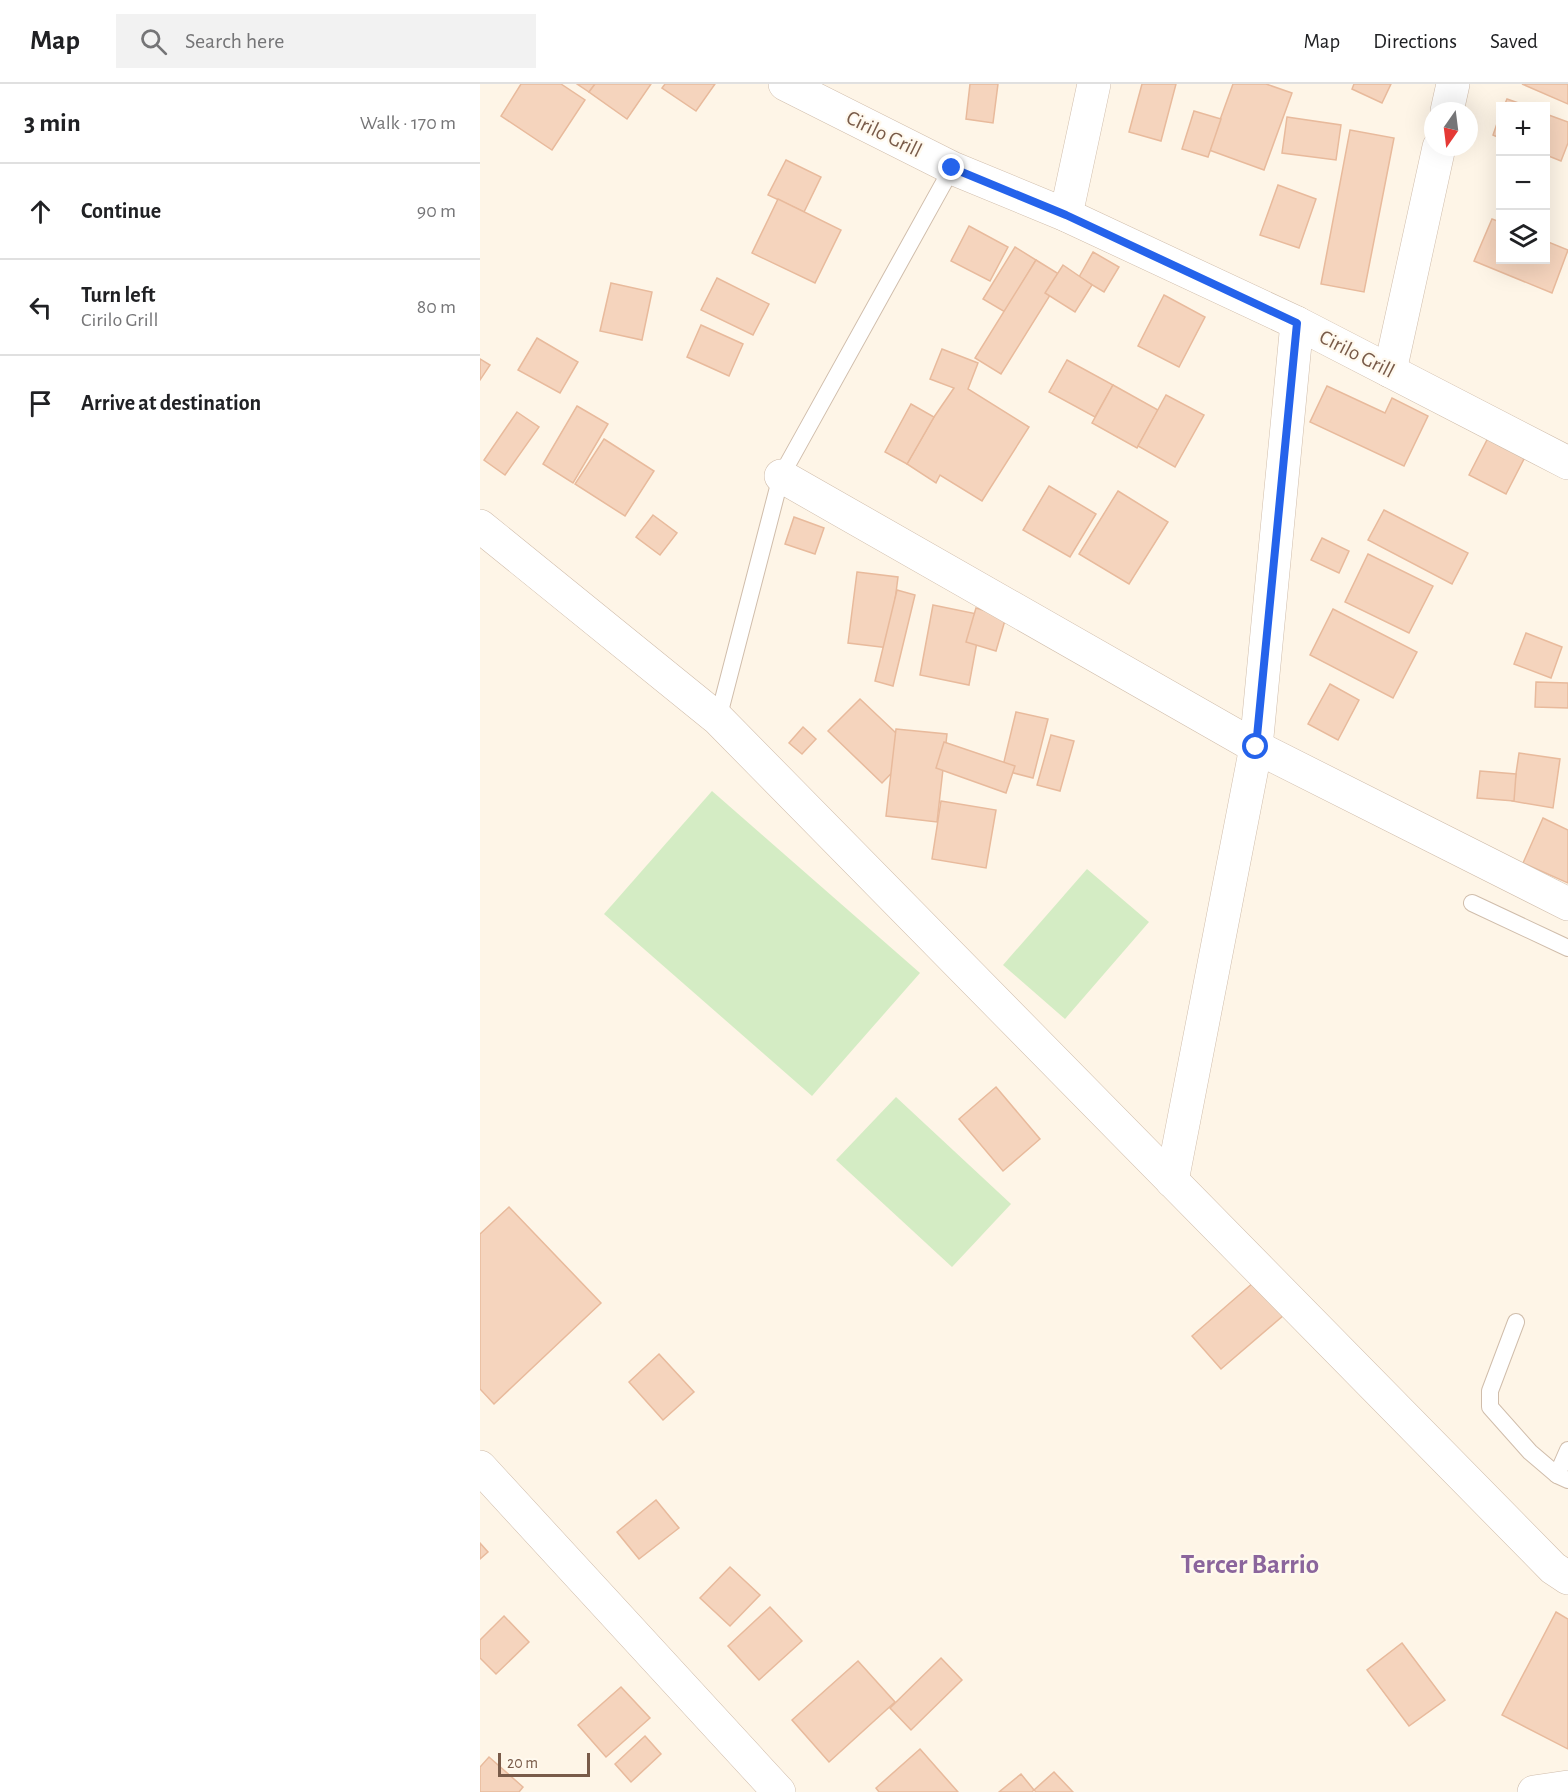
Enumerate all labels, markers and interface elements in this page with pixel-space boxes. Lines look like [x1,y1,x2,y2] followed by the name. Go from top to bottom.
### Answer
[116,14,536,68] search box
[137,25,170,58] icon: search
[30,27,80,55] text: Map
[185,30,284,52] text: Search here
[1304,31,1340,52] text: Map
[1373,31,1457,52] text: Directions
[1490,31,1538,52] text: Saved
[1424,102,1478,156] north arrow
[1496,102,1550,264] map controls
[1496,102,1550,156] button: +
[843,107,925,161] street label: Cirilo Grill
[24,110,81,136] text: 3 min
[360,113,456,133] text: Walk · 170 m
[938,154,964,180] route end
[1496,156,1550,210] button: −
[24,195,57,228] icon: ahead
[81,200,161,222] text: Continue
[417,201,456,221] text: 90 m
[1496,210,1550,264] button: layers
[81,284,155,306] text: Turn left
[24,291,57,324] icon: left
[417,297,456,317] text: 80 m
[81,310,158,330] text: Cirilo Grill
[1316,326,1398,382] street label: Cirilo Grill
[24,387,57,420] icon: arrive
[81,392,261,414] text: Arrive at destination
[1242,733,1268,759] route start
[1181,1551,1319,1578] district label: Tercer Barrio
[498,1750,590,1778] scale bar
[507,1755,538,1771] text: 20 m

